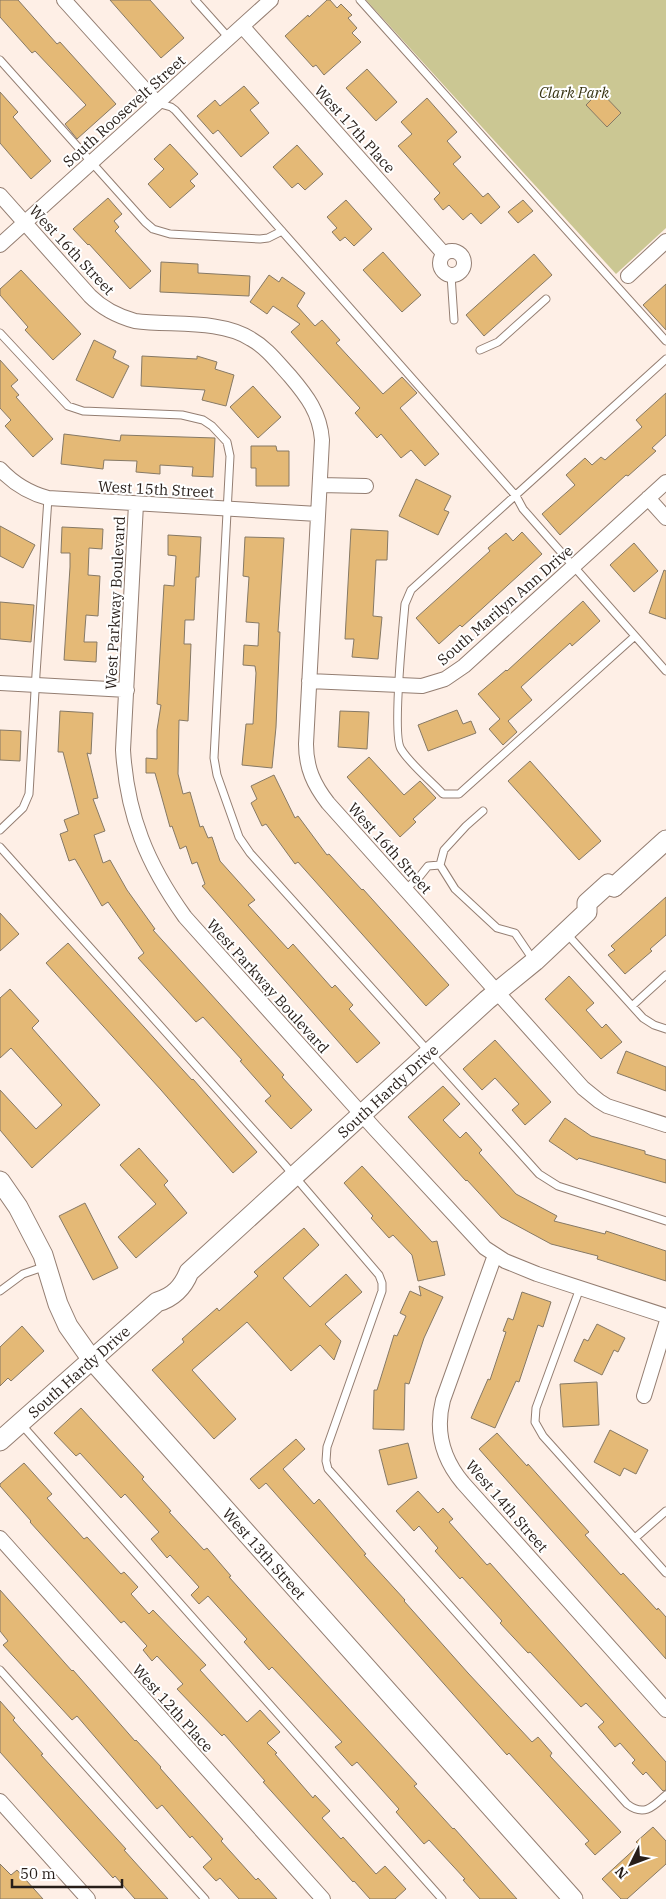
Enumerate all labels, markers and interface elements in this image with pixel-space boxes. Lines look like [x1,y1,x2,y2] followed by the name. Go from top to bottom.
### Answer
[59,51,189,171] street label: South Roosevelt Street
[311,81,399,177] street label: West 17th Place
[539,83,609,102] park label: Clark Park
[25,201,119,299] street label: West 16th Street
[98,476,214,502] street label: West 15th Street
[101,516,129,690] street label: West Parkway Boulevard
[433,541,577,669] street label: South Marilyn Ann Drive
[344,798,436,898] street label: West 16th Street
[203,915,333,1057] street label: West Parkway Boulevard
[333,1040,442,1142] street label: South Hardy Drive
[24,1321,134,1422] street label: South Hardy Drive
[462,1456,552,1556] street label: West 14th Street
[219,1504,310,1603] street label: West 13th Street
[129,1660,217,1756] street label: West 12th Place
[606,1839,656,1889] north arrow
[12,1856,122,1888] scale bar
[611,1863,632,1883] text: N
[20,1864,56,1883] text: 50 m

